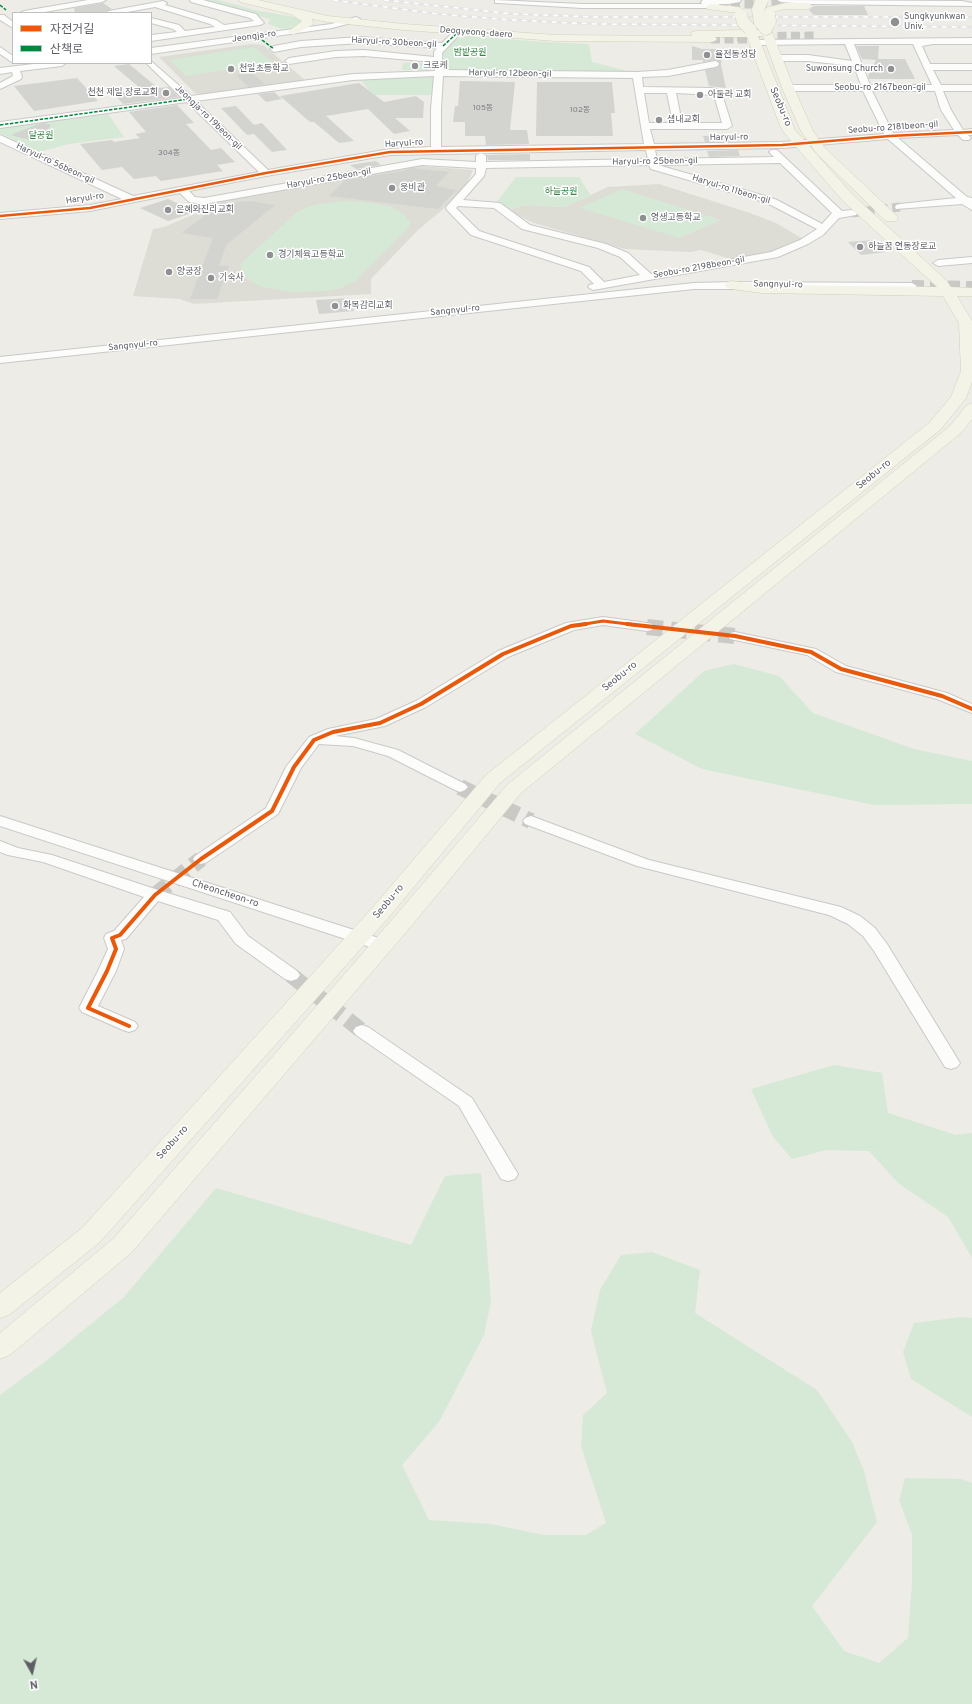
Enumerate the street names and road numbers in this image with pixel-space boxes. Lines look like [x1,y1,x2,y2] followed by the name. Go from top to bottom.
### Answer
[439,25,513,41] street label: Deogyeong-daero
[231,29,277,45] street label: Jeongja-ro
[351,35,437,51] street label: Haryul-ro 30beon-gil
[468,68,552,80] street label: Haryul-ro 12beon-gil
[172,83,244,153] street label: Jeongja-ro 19beon-gil
[834,83,926,93] street label: Seobu-ro 2167beon-gil
[766,86,794,128] street label: Seobu-ro
[847,119,939,137] street label: Seobu-ro 2181beon-gil
[710,132,748,144] street label: Haryul-ro
[384,137,424,151] street label: Haryul-ro
[14,141,96,187] street label: Haryul-ro 56beon-gil
[612,156,698,168] street label: Haryul-ro 25beon-gil
[286,166,372,192] street label: Haryul-ro 25beon-gil
[691,173,771,207] street label: Haryul-ro 11beon-gil
[65,191,105,207] street label: Haryul-ro
[652,255,746,281] street label: Seobu-ro 2198beon-gil
[753,279,803,291] street label: Sangnyul-ro
[430,303,480,319] street label: Sangnyul-ro
[108,338,158,354] street label: Sangnyul-ro
[854,457,894,493] street label: Seobu-ro
[600,659,640,695] street label: Seobu-ro
[190,878,260,910] street label: Cheoncheon-ro
[371,882,407,922] street label: Seobu-ro
[155,1124,191,1162] street label: Seobu-ro

